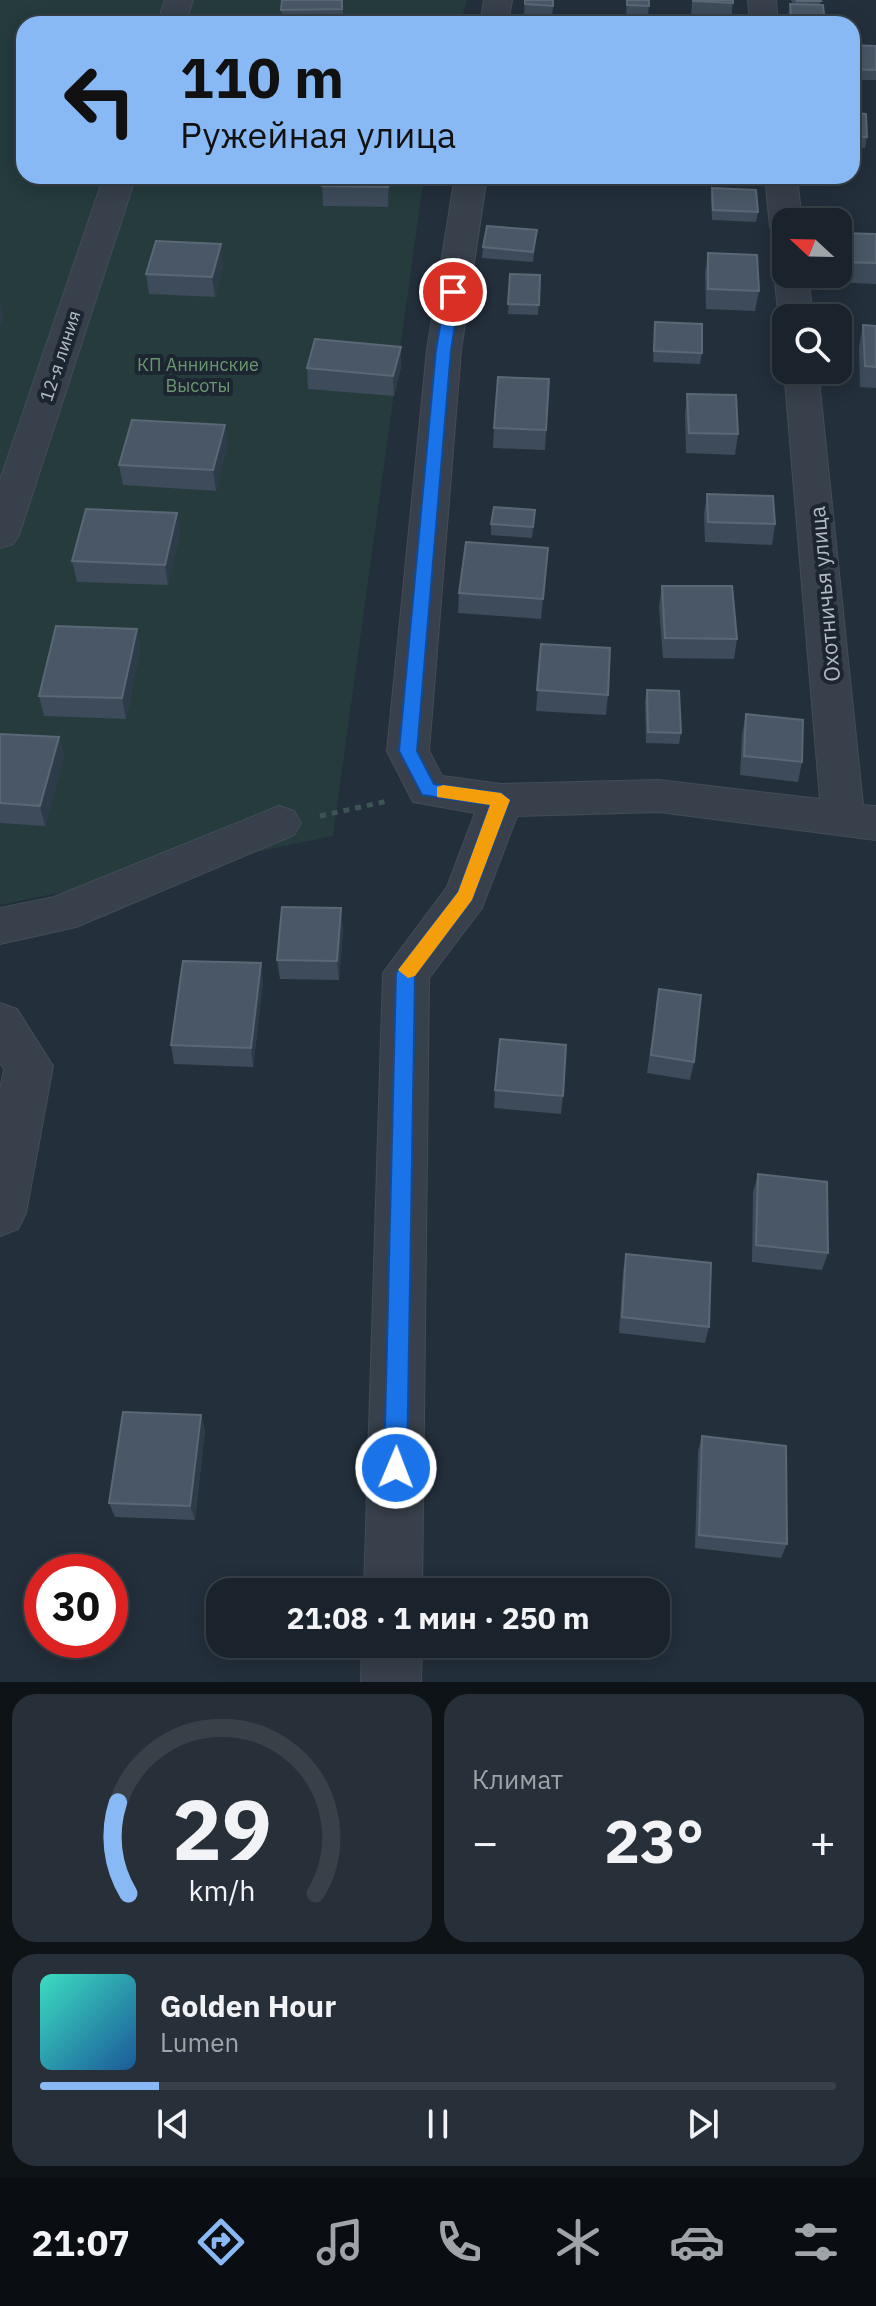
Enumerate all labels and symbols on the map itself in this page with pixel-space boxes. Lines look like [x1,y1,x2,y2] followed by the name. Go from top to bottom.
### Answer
[772,208,852,288] north arrow
[419,258,487,326] pin
[35,308,85,404] street label: 12-я линия
[137,353,259,397] park label: КП Аннинские Высоты
[802,505,846,683] street label: Охотничья улица
[354,1426,438,1510] position arrow
[24,1554,128,1658] speed limit sign: 30

